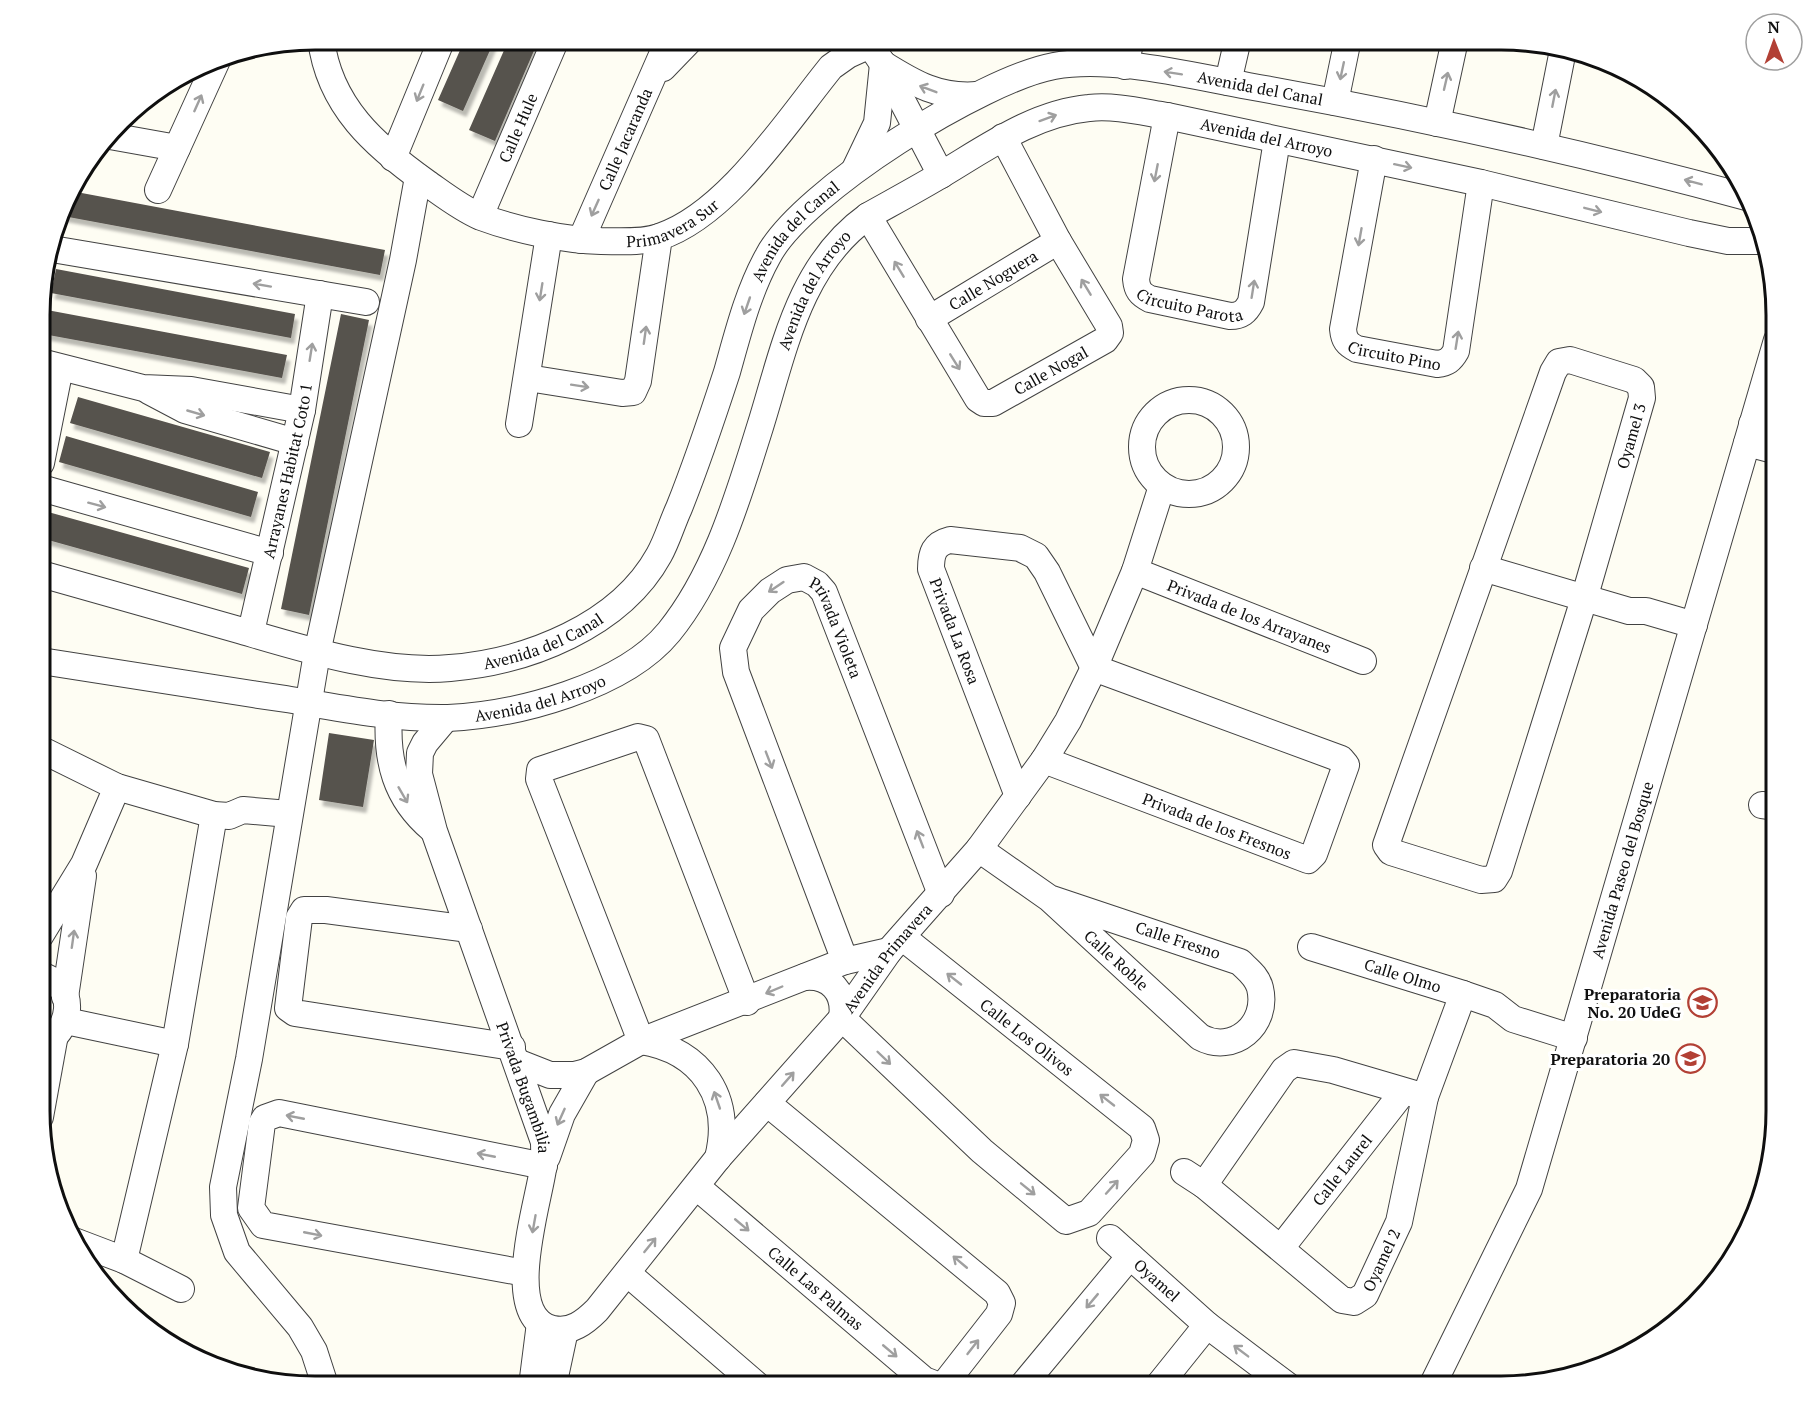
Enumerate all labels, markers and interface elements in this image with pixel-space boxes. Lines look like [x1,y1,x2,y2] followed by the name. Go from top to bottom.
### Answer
[1744,12,1804,72] north arrow
[1767,16,1780,38] text: N
[1336,60,1347,80] one-way arrow
[1195,65,1325,111] street label: Avenida del Canal
[1163,68,1183,79] one-way arrow
[1441,72,1452,92] one-way arrow
[414,83,425,102] one-way arrow
[919,83,937,94] one-way arrow
[593,84,657,194] street label: Calle Jacaranda
[1549,89,1560,108] one-way arrow
[493,90,543,166] street label: Calle Hule
[193,94,204,112] one-way arrow
[1038,111,1056,122] one-way arrow
[1198,112,1335,162] street label: Avenida del Arroyo
[1393,161,1413,172] one-way arrow
[1150,163,1161,183] one-way arrow
[746,176,844,285] street label: Avenida del Canal
[1684,176,1703,188] one-way arrow
[626,193,724,252] street label: Primavera Sur
[589,199,600,217] one-way arrow
[1584,205,1603,217] one-way arrow
[773,225,856,353] street label: Avenida del Arroyo
[1354,227,1365,247] one-way arrow
[944,245,1042,316] street label: Calle Noguera
[893,261,905,278] one-way arrow
[1079,278,1091,295] one-way arrow
[253,279,273,290] one-way arrow
[1248,279,1259,299] one-way arrow
[535,282,546,302] one-way arrow
[1132,283,1245,327] street label: Circuito Parota
[741,296,752,315] one-way arrow
[639,325,650,345] one-way arrow
[1452,331,1463,351] one-way arrow
[1344,335,1443,376] street label: Circuito Pino
[1010,341,1092,400] street label: Calle Nogal
[306,342,317,362] one-way arrow
[950,353,962,370] one-way arrow
[570,381,589,392] one-way arrow
[257,382,317,561] street label: Arrayanes Habitat Coto 1
[1611,401,1651,471] street label: Oyamel 3
[186,408,205,419] one-way arrow
[87,500,106,511] one-way arrow
[806,571,867,681] street label: Privada Violeta
[1164,574,1335,658] street label: Privada de los Arrayanes
[925,575,985,687] street label: Privada La Rosa
[768,581,785,594] one-way arrow
[481,608,608,674] street label: Avenida del Canal
[474,669,609,727] street label: Avenida del Arroyo
[765,751,776,769] one-way arrow
[1586,779,1659,961] street label: Avenida Paseo del Bosque
[397,786,409,803] one-way arrow
[1139,787,1295,865] street label: Privada de los Fresnos
[914,830,925,849] one-way arrow
[838,899,937,1017] street label: Avenida Primavera
[1133,916,1223,964] street label: Calle Fresno
[1079,925,1153,995] street label: Calle Roble
[68,930,79,950] one-way arrow
[1362,953,1444,998] street label: Calle Olmo
[946,972,962,985] one-way arrow
[1584,983,1682,1023] place label: Preparatoria No. 20 UdeG
[766,985,784,996] one-way arrow
[1686,987,1718,1019] school or university icon: Preparatoria No. 20 UdeG
[976,993,1079,1081] street label: Calle Los Olivos
[491,1019,555,1154] street label: Privada Bugambilia
[1675,1043,1707,1075] school or university icon: Preparatoria 20
[1550,1048,1670,1070] place label: Preparatoria 20
[876,1051,891,1065] one-way arrow
[781,1072,795,1087] one-way arrow
[711,1092,722,1110] one-way arrow
[1099,1093,1115,1106] one-way arrow
[555,1108,567,1126] one-way arrow
[286,1111,306,1122] one-way arrow
[1307,1130,1377,1210] street label: Calle Laurel
[477,1149,497,1160] one-way arrow
[1105,1180,1119,1195] one-way arrow
[1020,1183,1036,1196] one-way arrow
[528,1213,539,1233] one-way arrow
[734,1218,750,1231] one-way arrow
[1357,1225,1405,1295] street label: Oyamel 2
[303,1229,322,1240] one-way arrow
[643,1238,656,1254] one-way arrow
[763,1241,868,1335] street label: Calle Las Palmas
[1129,1254,1185,1307] street label: Oyamel
[952,1256,968,1269] one-way arrow
[1086,1293,1099,1309] one-way arrow
[967,1340,979,1356] one-way arrow
[882,1344,897,1358] one-way arrow
[1234,1345,1250,1357] one-way arrow

